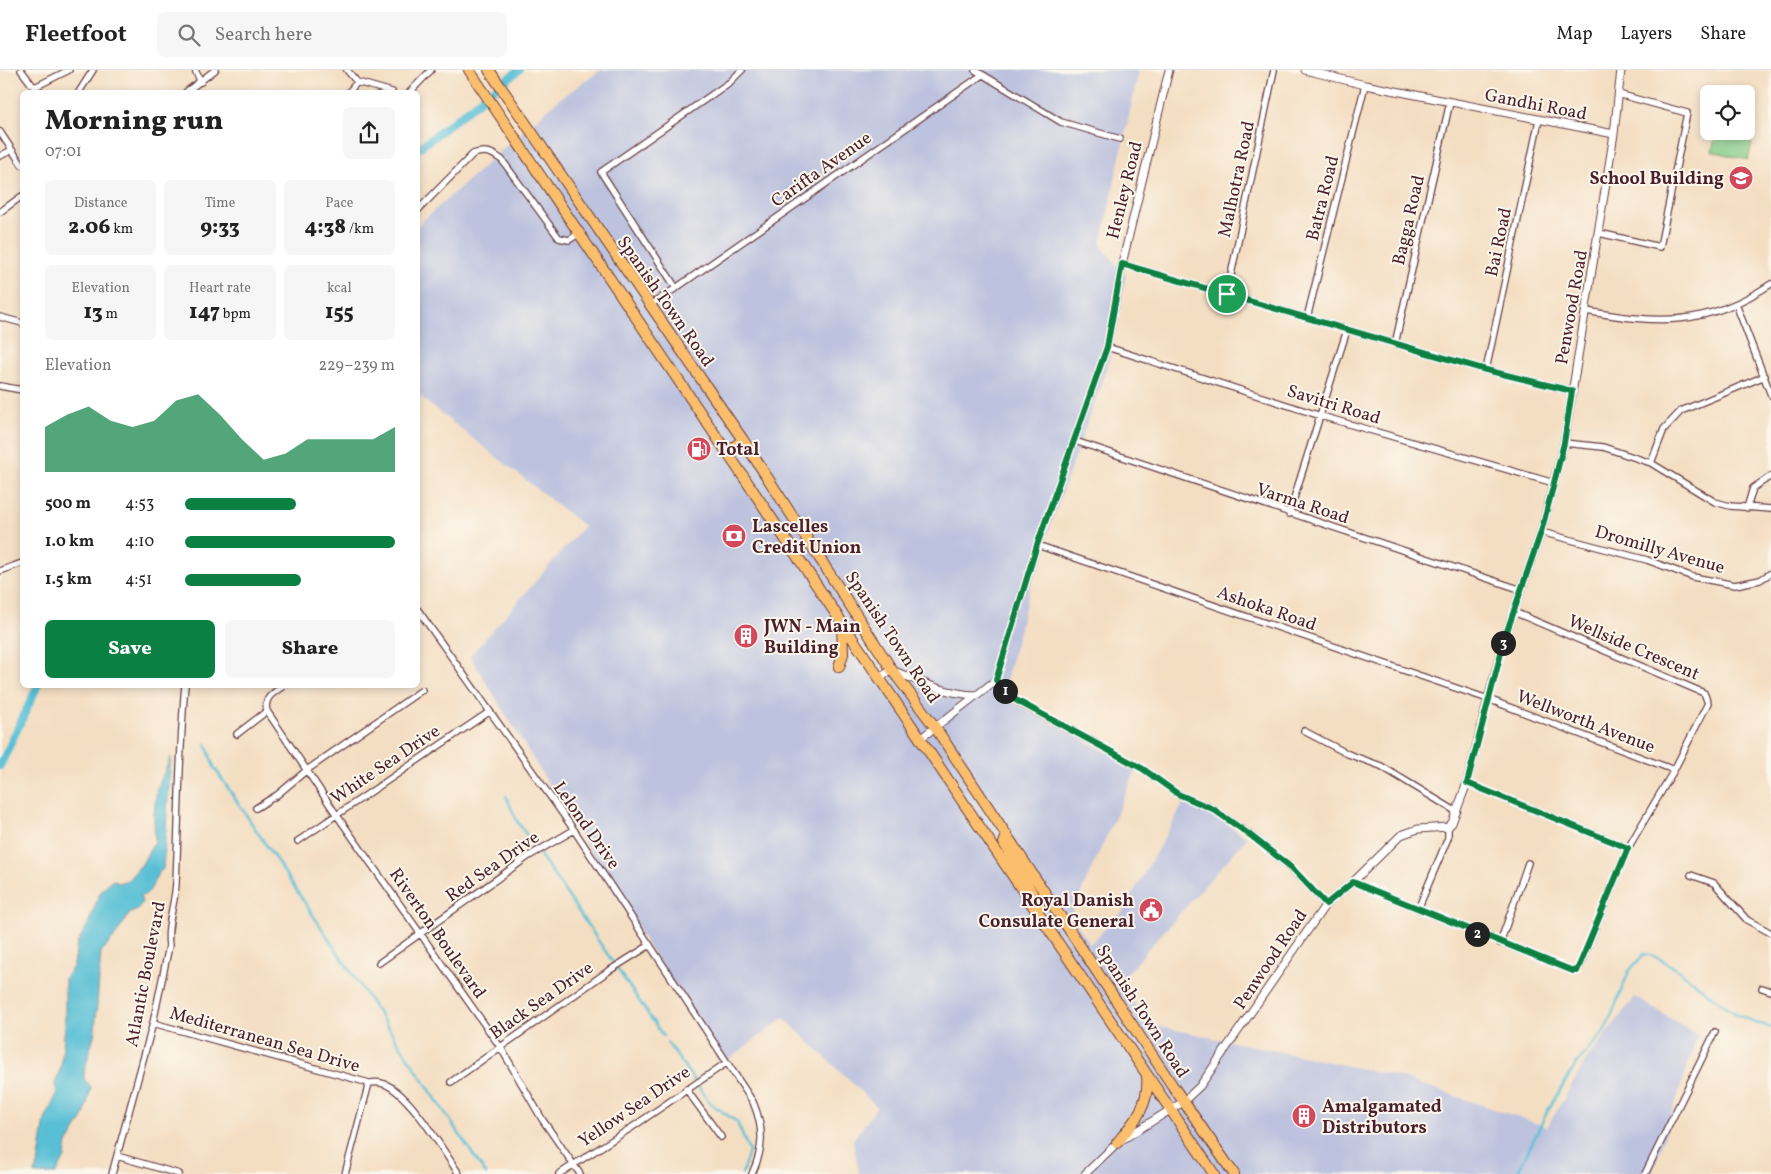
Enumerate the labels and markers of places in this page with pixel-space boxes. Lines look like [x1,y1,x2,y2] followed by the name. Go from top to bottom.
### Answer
[1728,165,1754,191] school or university icon: School Building
[1590,167,1724,192] place label: School Building
[1206,273,1248,315] pin
[686,436,712,462] fuel station icon: Total
[716,438,759,463] place label: Total
[752,515,861,561] place label: Lascelles Credit Union
[721,523,747,549] bank icon: Lascelles Credit Union
[763,615,861,661] place label: JWN - Main Building
[733,623,759,649] building icon: JWN - Main Building
[1490,630,1516,656] pin: 3
[992,678,1018,704] pin: 1
[979,889,1134,935] place label: Royal Danish Consulate General
[1138,897,1164,923] public building icon: Royal Danish Consulate General
[1464,922,1490,946] pin: 2
[1322,1095,1442,1141] place label: Amalgamated Distributors
[1291,1103,1317,1129] building icon: Amalgamated Distributors

